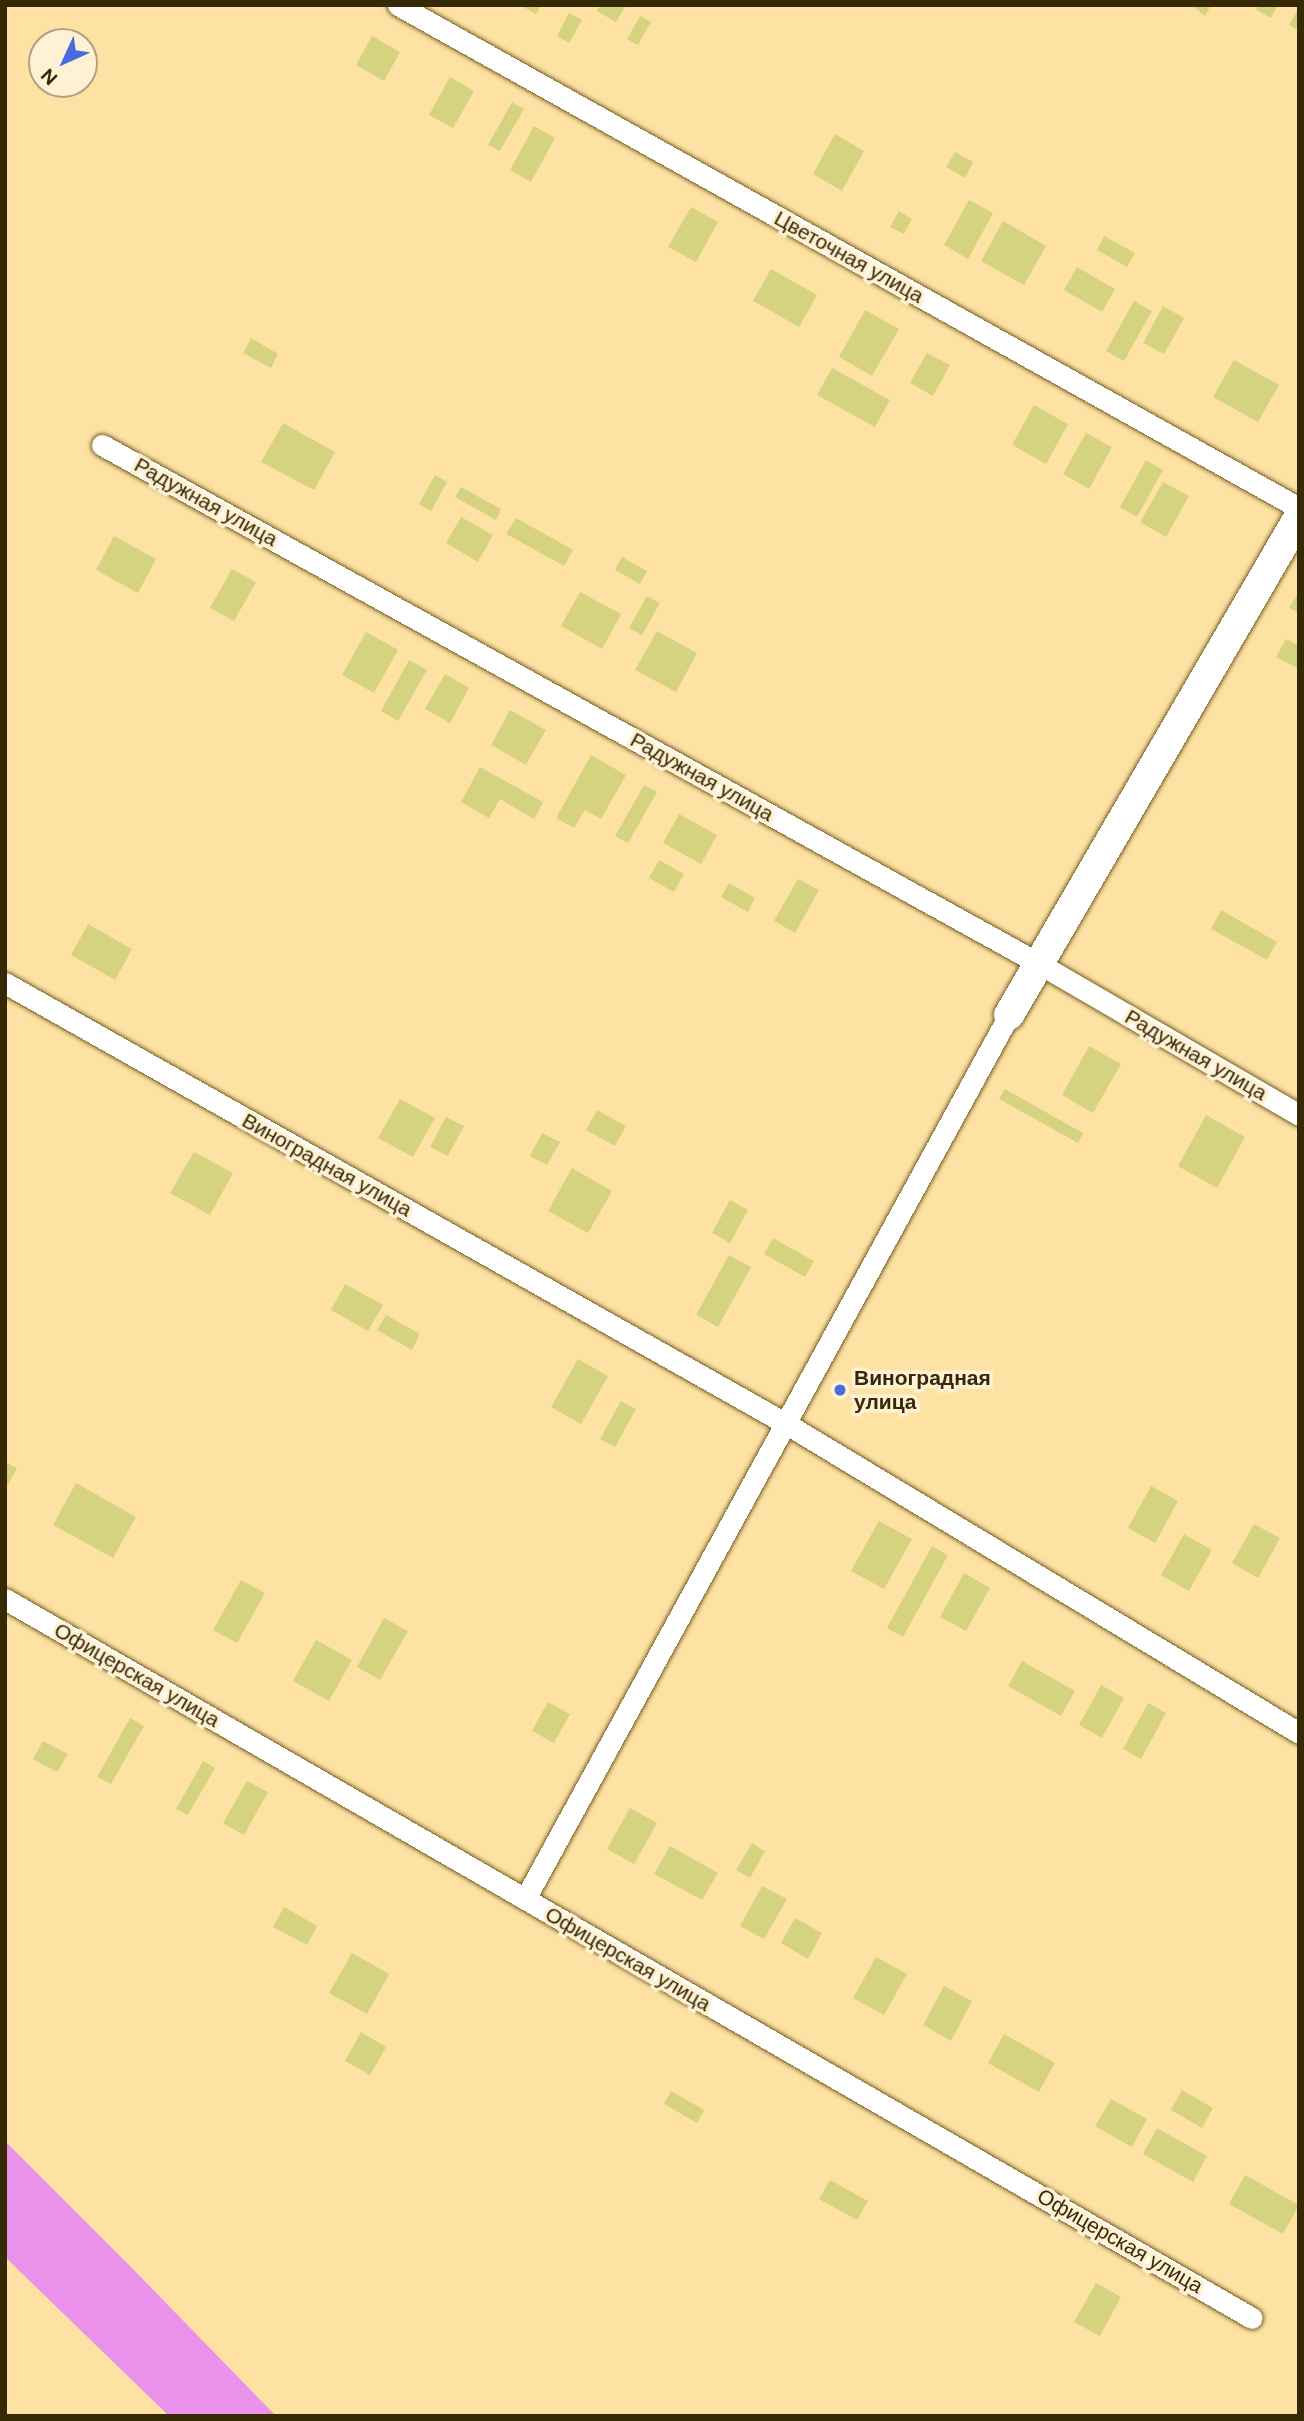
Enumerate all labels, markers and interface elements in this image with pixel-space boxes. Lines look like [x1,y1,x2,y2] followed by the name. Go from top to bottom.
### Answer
[28,28,98,98] north arrow
[35,63,63,91] text: N
[770,206,928,308] street label: Цветочная улица
[130,452,282,552] street label: Радужная улица
[626,727,778,827] street label: Радужная улица
[1120,1004,1272,1106] street label: Радужная улица
[238,1108,416,1222] street label: Виноградная улица
[854,1365,991,1415] place label: Виноградная улица
[832,1382,848,1398] marker: Виноградная улица
[50,1617,224,1733] street label: Офицерская улица
[541,1901,715,2017] street label: Офицерская улица
[1033,2183,1207,2299] street label: Офицерская улица

